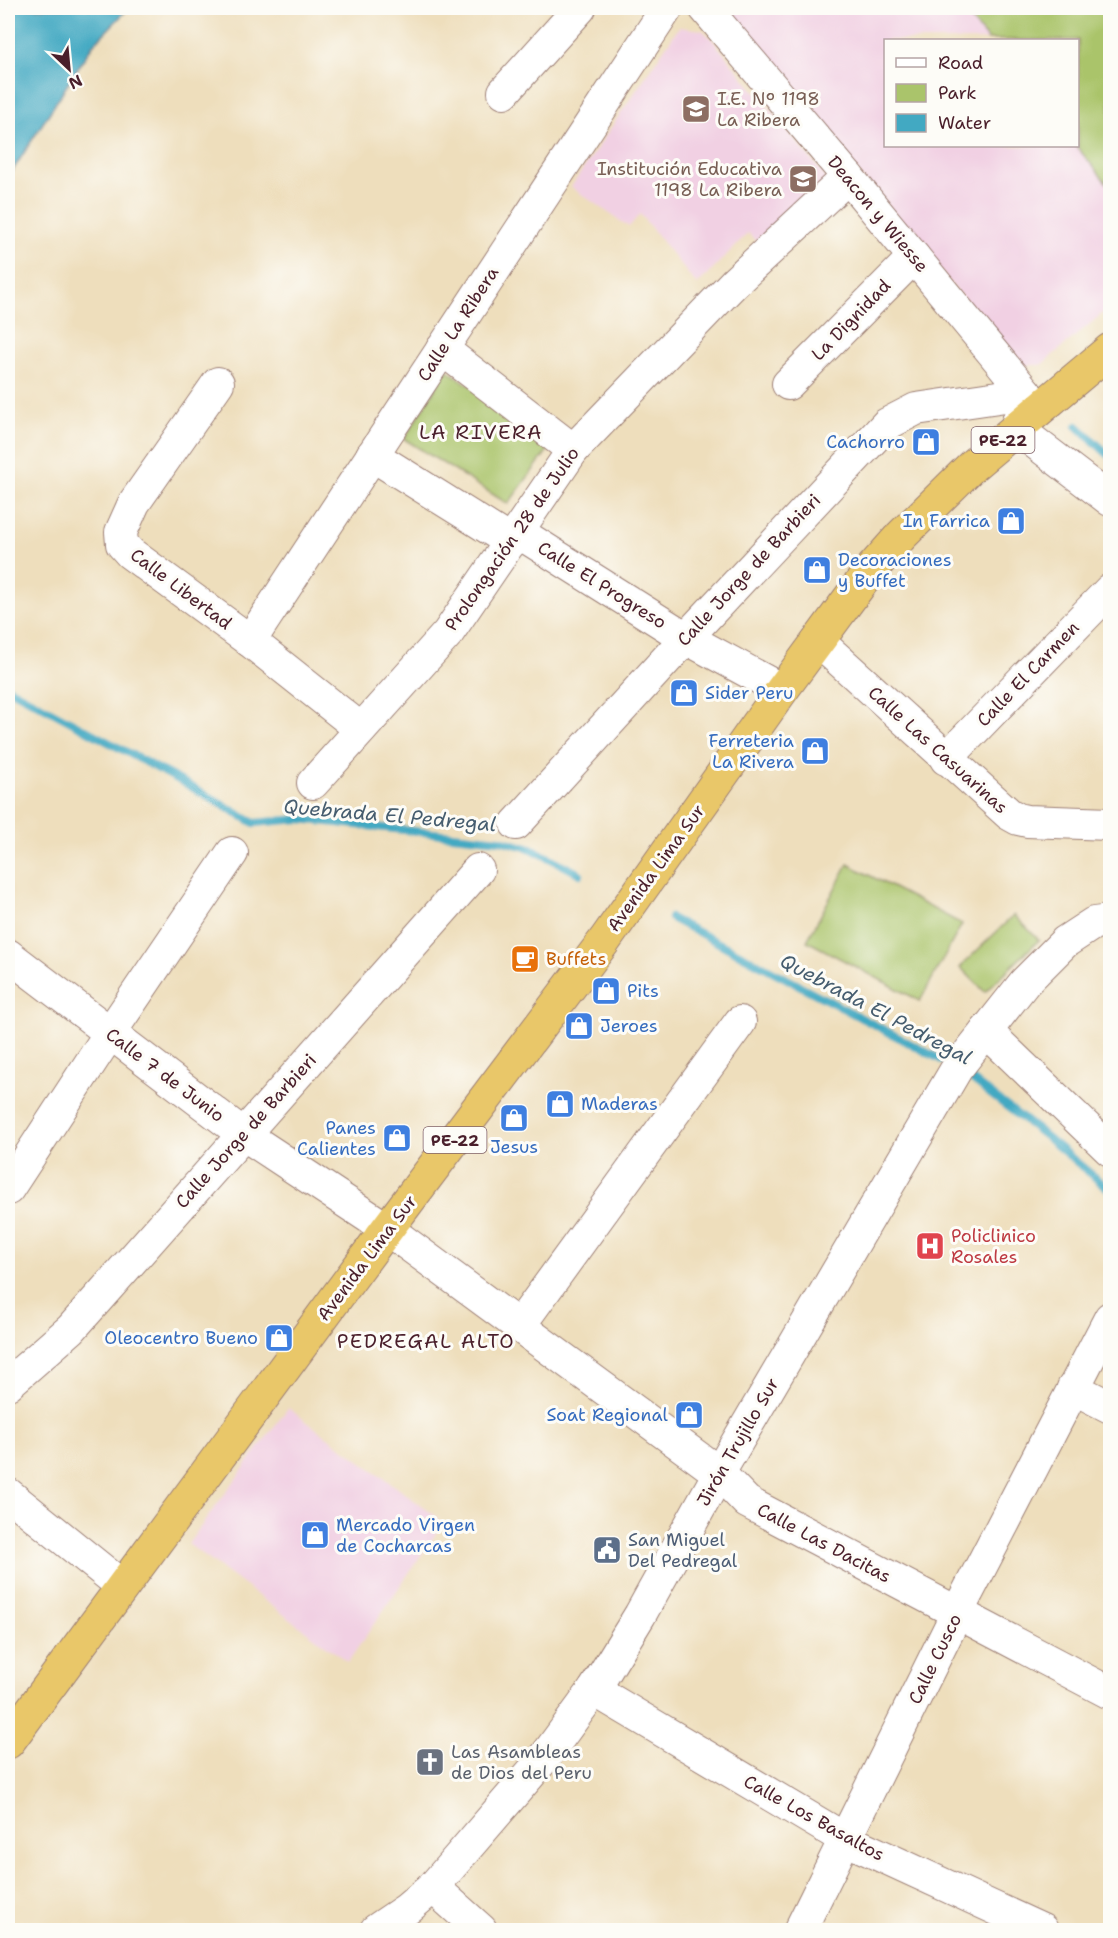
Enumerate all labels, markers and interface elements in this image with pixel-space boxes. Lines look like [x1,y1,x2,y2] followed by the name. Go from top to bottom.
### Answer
[39,39,99,99] north arrow
[884,39,1079,147] legend
[938,51,983,75] text: Road
[65,70,86,94] text: N
[938,81,977,105] text: Park
[717,87,820,132] place label: I.E. Nº 1198 La Ribera
[680,93,712,125] school or university icon: I.E. Nº 1198 La Ribera
[938,111,991,135] text: Water
[822,151,934,277] street label: Deacon y Wiesse
[597,157,782,202] place label: Institución Educativa 1198 La Ribera
[787,163,819,195] school or university icon: Institución Educativa 1198 La Ribera
[412,262,504,386] street label: Calle La Ribera
[806,274,896,366] street label: La Dignidad
[419,419,543,445] district label: LA RIVERA
[910,426,942,458] shop icon: Cachorro
[972,427,1034,453] road number: PE-22
[826,430,905,454] place label: Cachorro
[439,442,585,636] street label: Prolongación 28 de Julio
[672,489,826,651] street label: Calle Jorge de Barbieri
[995,505,1027,537] shop icon: In Farrica
[903,509,990,533] place label: In Farrica
[533,536,671,634] street label: Calle El Progreso
[125,543,237,635] street label: Calle Libertad
[838,548,952,593] place label: Decoraciones y Buffet
[801,554,833,586] shop icon: Decoraciones y Buffet
[972,616,1084,732] street label: Calle El Carmen
[668,677,700,709] shop icon: Sider Peru
[705,681,794,705] place label: Sider Peru
[863,681,1013,819] street label: Calle Las Casuarinas
[708,729,794,774] place label: Ferreteria La Rivera
[799,735,831,767] shop icon: Ferreteria La Rivera
[283,793,497,837] water label: Quebrada El Pedregal
[602,799,710,937] street label: Avenida Lima Sur
[509,943,541,975] cafe icon: Buffets
[546,947,606,971] place label: Buffets
[776,947,976,1071] water label: Quebrada El Pedregal
[590,975,622,1007] shop icon: Pits
[627,979,659,1003] place label: Pits
[563,1010,595,1042] shop icon: Jeroes
[600,1014,658,1038] place label: Jeroes
[101,1022,229,1128] street label: Calle 7 de Junio
[170,1049,322,1213] street label: Calle Jorge de Barbieri
[544,1088,576,1120] shop icon: Maderas
[581,1092,658,1116] place label: Maderas
[498,1102,530,1134] shop icon: Jesus
[297,1116,376,1161] place label: Panes Calientes
[381,1122,413,1154] shop icon: Panes Calientes
[424,1127,486,1153] road number: PE-22
[490,1135,538,1159] place label: Jesus
[312,1190,422,1326] street label: Avenida Lima Sur
[951,1224,1036,1269] place label: Policlinico Rosales
[914,1230,946,1262] hospital icon: Policlinico Rosales
[263,1322,295,1354] shop icon: Oleocentro Bueno
[104,1326,258,1350] place label: Oleocentro Bueno
[337,1328,515,1354] district label: PEDREGAL ALTO
[691,1373,785,1511] street label: Jirón Trujillo Sur
[673,1399,705,1431] shop icon: Soat Regional
[546,1403,669,1427] place label: Soat Regional
[753,1498,895,1588] street label: Calle Las Dacitas
[336,1513,475,1558] place label: Mercado Virgen de Cocharcas
[299,1519,331,1551] shop icon: Mercado Virgen de Cocharcas
[628,1528,738,1573] place label: San Miguel Del Pedregal
[591,1534,623,1566] public building icon: San Miguel Del Pedregal
[903,1610,967,1708] street label: Calle Cusco
[451,1740,592,1785] place label: Las Asambleas de Dios del Peru
[414,1746,446,1778] church icon: Las Asambleas de Dios del Peru
[739,1769,889,1867] street label: Calle Los Basaltos

